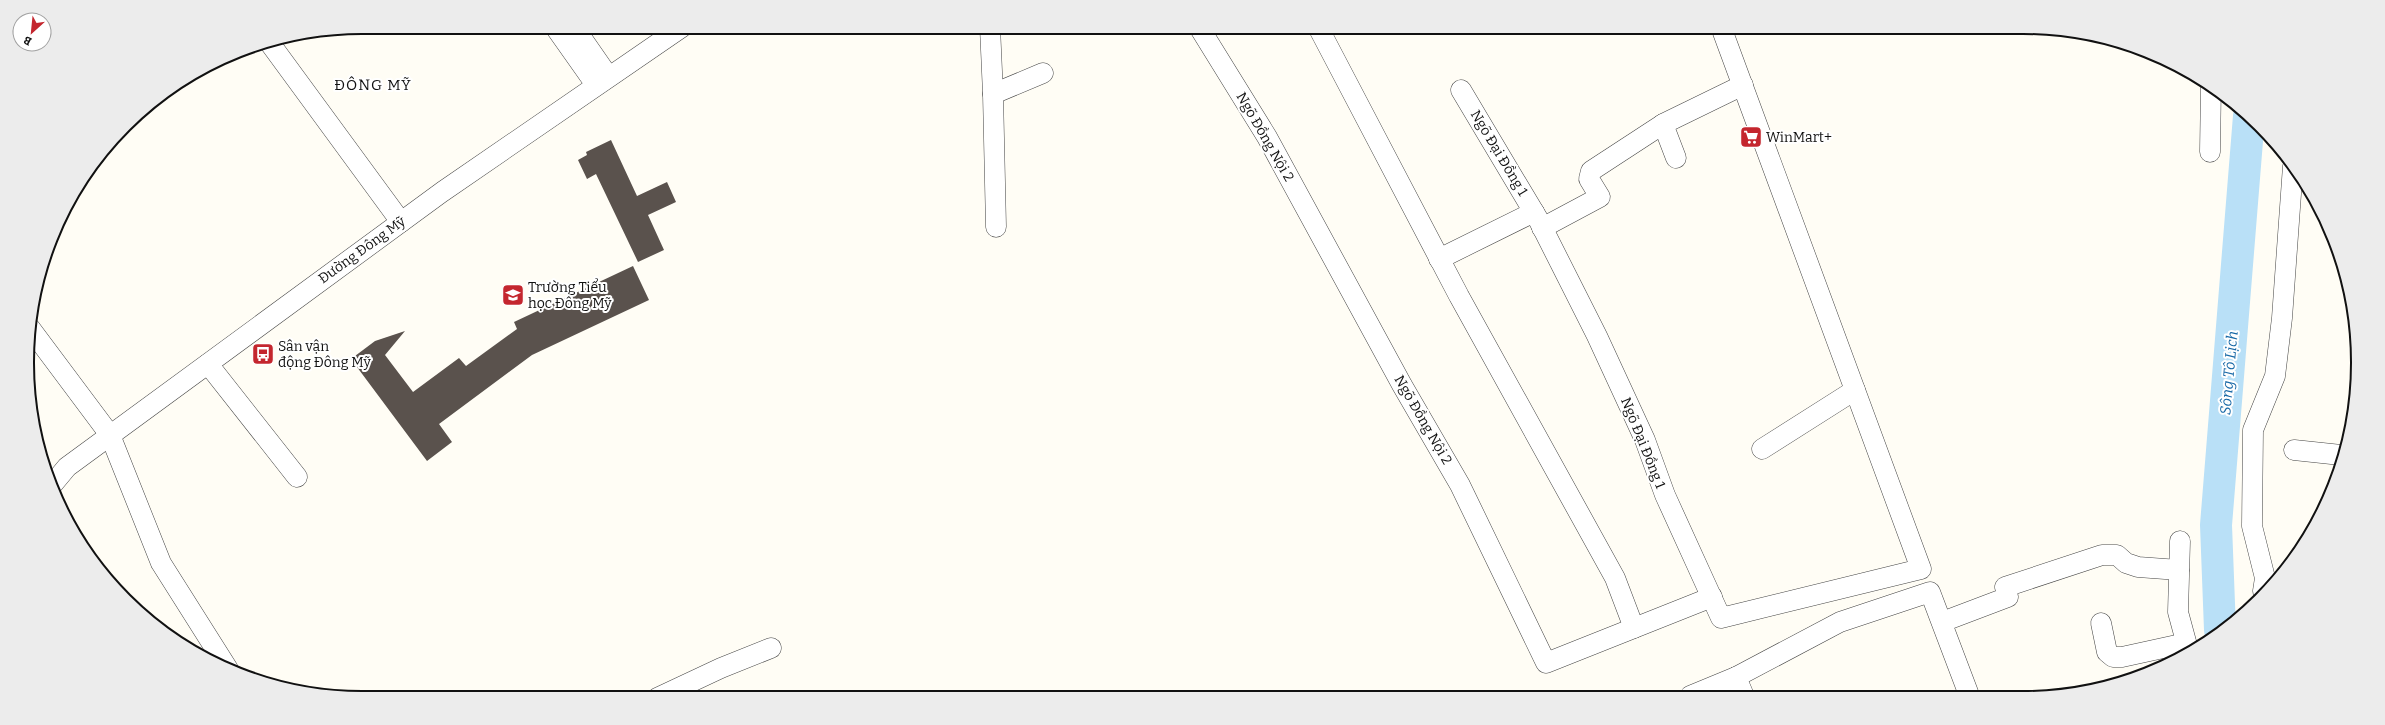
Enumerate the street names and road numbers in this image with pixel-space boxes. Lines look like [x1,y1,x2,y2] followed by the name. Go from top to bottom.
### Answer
[1233,89,1298,185] street label: Ngõ Đồng Nội 2
[1467,107,1532,199] street label: Ngõ Đại Đồng 1
[315,212,409,287] street label: Đường Đông Mỹ
[1391,372,1456,468] street label: Ngõ Đồng Nội 2
[1617,395,1670,491] street label: Ngõ Đại Đồng 1

